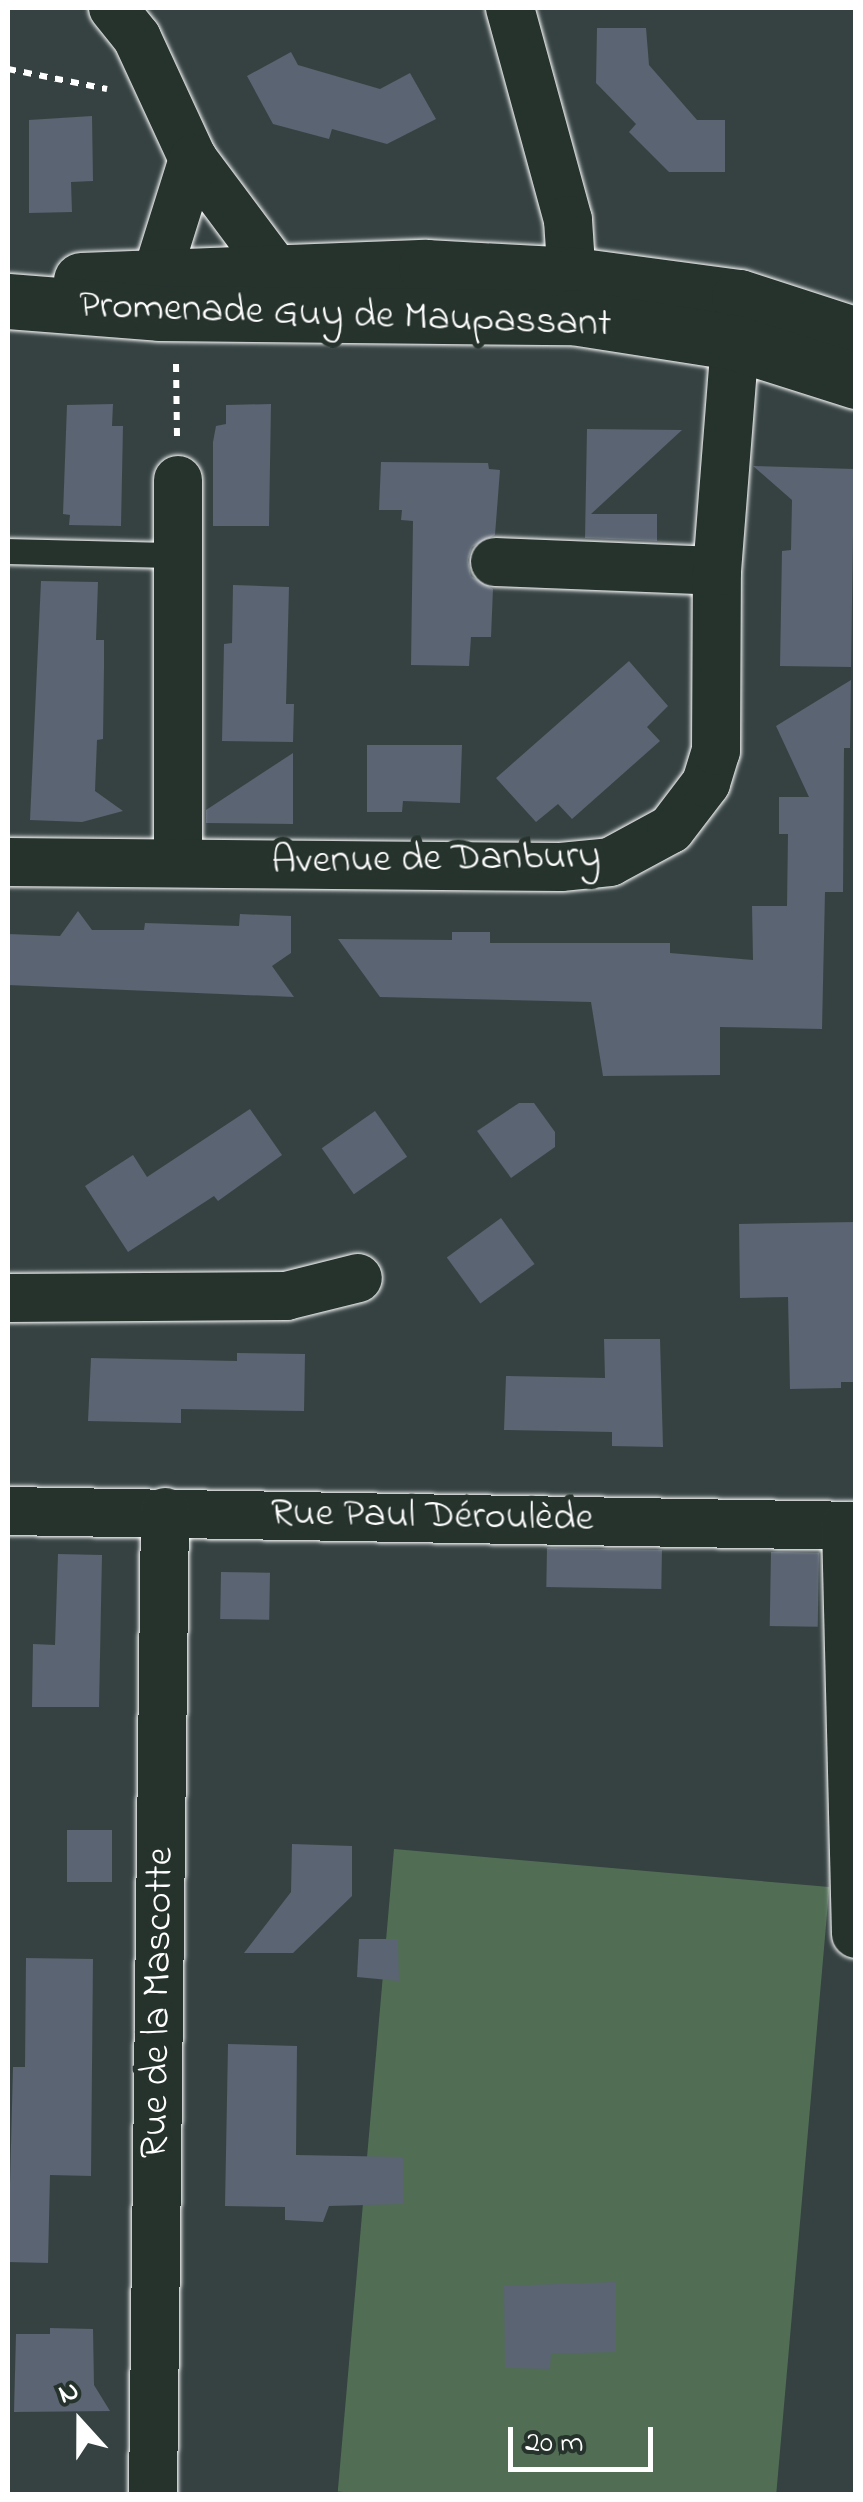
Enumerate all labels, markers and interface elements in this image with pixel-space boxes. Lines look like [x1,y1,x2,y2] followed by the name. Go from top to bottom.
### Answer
[78,283,612,349] street label: Promenade Guy de Maupassant
[271,833,601,887] street label: Avenue de Danbury
[270,1490,594,1544] street label: Rue Paul Déroulède
[132,1847,186,2159] street label: Rue de la Mascotte
[53,2371,85,2416] text: N
[30,2372,130,2472] north arrow
[513,2407,658,2469] scale bar
[525,2422,584,2466] text: 20 m

